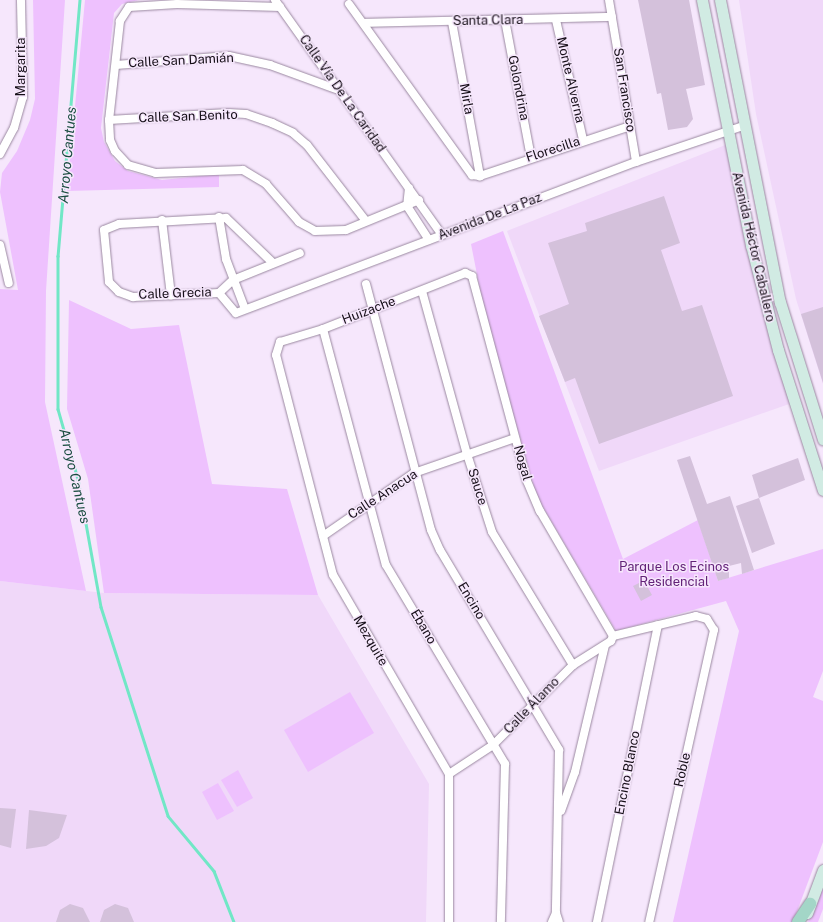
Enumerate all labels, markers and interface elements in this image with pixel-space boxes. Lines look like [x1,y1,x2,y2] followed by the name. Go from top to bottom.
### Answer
[453,13,523,29] street label: Santa Clara
[295,32,389,156] street label: Calle Vía De La Caridad
[553,35,587,125] street label: Monte Alverna
[13,37,29,97] street label: Margarita
[610,47,638,133] street label: San Francisco
[128,50,234,72] street label: Calle San Damián
[504,54,532,122] street label: Golondrina
[456,82,476,116] street label: Mirla
[54,106,80,204] water label: Arroyo Cantues
[138,107,238,127] street label: Calle San Benito
[524,134,582,166] street label: Florecilla
[728,170,778,324] street label: Avenida Héctor Caballero
[436,190,544,244] street label: Avenida De La Paz
[138,285,212,303] street label: Calle Grecia
[340,294,398,328] street label: Huizache
[56,427,94,525] water label: Arroyo Cantues
[510,444,534,482] street label: Nogal
[345,467,421,523] street label: Calle Anacua
[464,467,490,507] street label: Sauce
[619,560,729,591] park label: Parque Los Ecinos Residencial
[454,580,488,622] street label: Encino
[407,607,439,647] street label: Ébano
[349,613,391,669] street label: Mezquite
[501,674,563,738] street label: Calle Álamo
[612,730,644,816] street label: Encino Blanco
[672,751,694,789] street label: Roble

